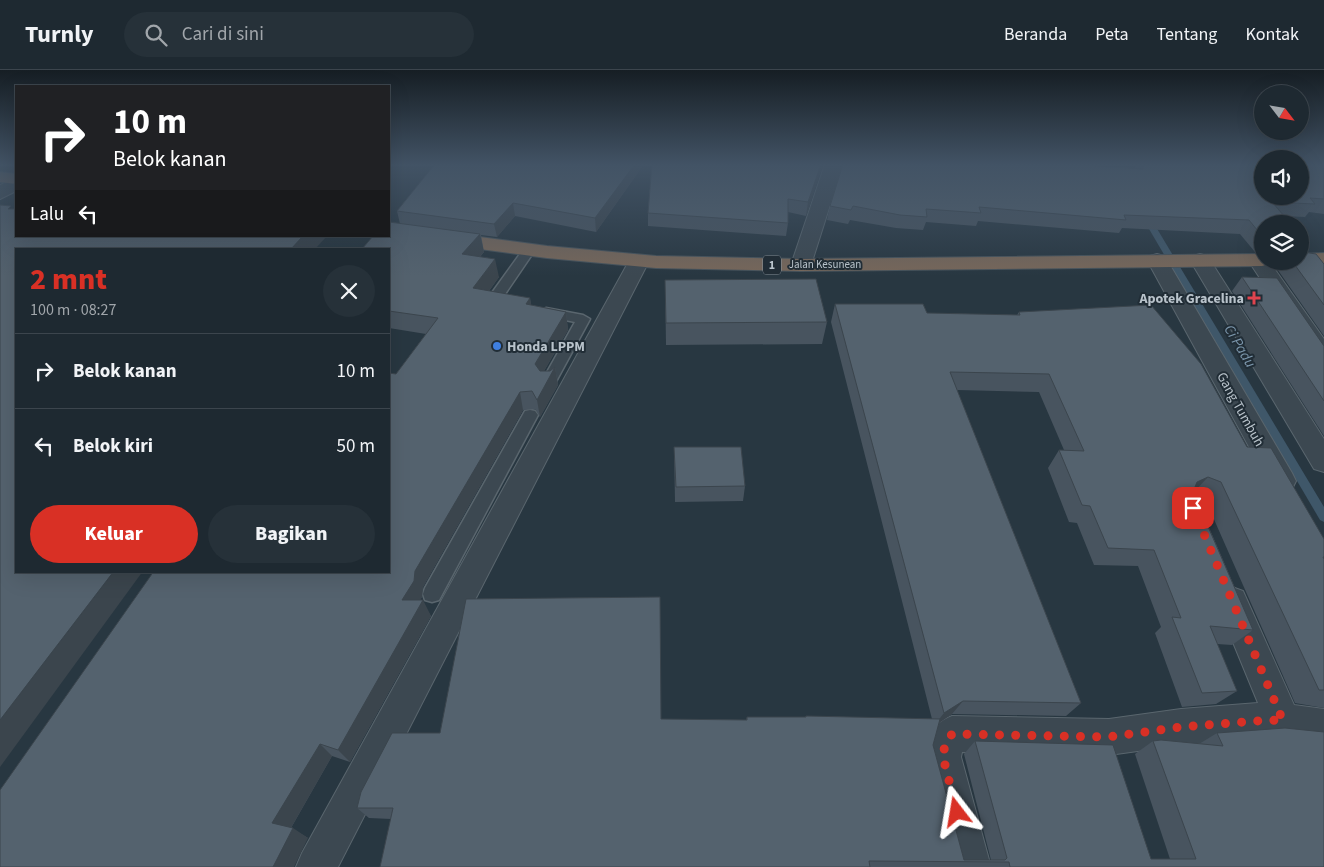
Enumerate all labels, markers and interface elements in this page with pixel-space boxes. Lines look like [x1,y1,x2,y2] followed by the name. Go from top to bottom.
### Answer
[124,12,474,57] search box
[25,17,94,52] text: Turnly
[142,21,170,49] icon: search
[182,21,264,48] text: Cari di sini
[1004,22,1067,47] text: Beranda
[1095,22,1128,47] text: Peta
[1156,22,1217,47] text: Tentang
[1245,22,1299,47] text: Kontak
[1254,85,1309,140] north arrow
[1254,85,1309,270] map controls
[113,97,187,147] text: 10 m
[30,105,95,170] icon: right
[113,143,227,175] text: Belok kanan
[1254,150,1309,205] button: sound
[74,200,102,228] icon: left
[30,201,64,228] text: Lalu
[1254,215,1309,270] button: layers
[763,256,781,274] road number: 1
[789,257,861,272] street label: Jalan Kesunean
[30,258,107,301] text: 2 mnt
[323,265,375,317] button: close
[1139,289,1244,309] place label: Apotek Gracelina
[1248,292,1260,304] marker: Apotek Gracelina
[30,299,117,321] text: 100 m · 08:27
[1219,321,1261,372] water label: Ci Padu
[507,337,585,357] place label: Honda LPPM
[491,340,503,352] marker: Honda LPPM
[30,357,58,385] icon: right
[73,358,177,385] text: Belok kanan
[337,358,375,385] text: 10 m
[1211,369,1269,450] street label: Gang Tumbuh
[30,432,58,460] icon: left
[73,433,153,460] text: Belok kiri
[337,433,375,460] text: 50 m
[1172,487,1214,529] pin
[1179,494,1207,522] icon: arrive
[30,505,198,563] button: Keluar
[208,505,375,563] button: Bagikan
[930,785,982,837] position arrow

